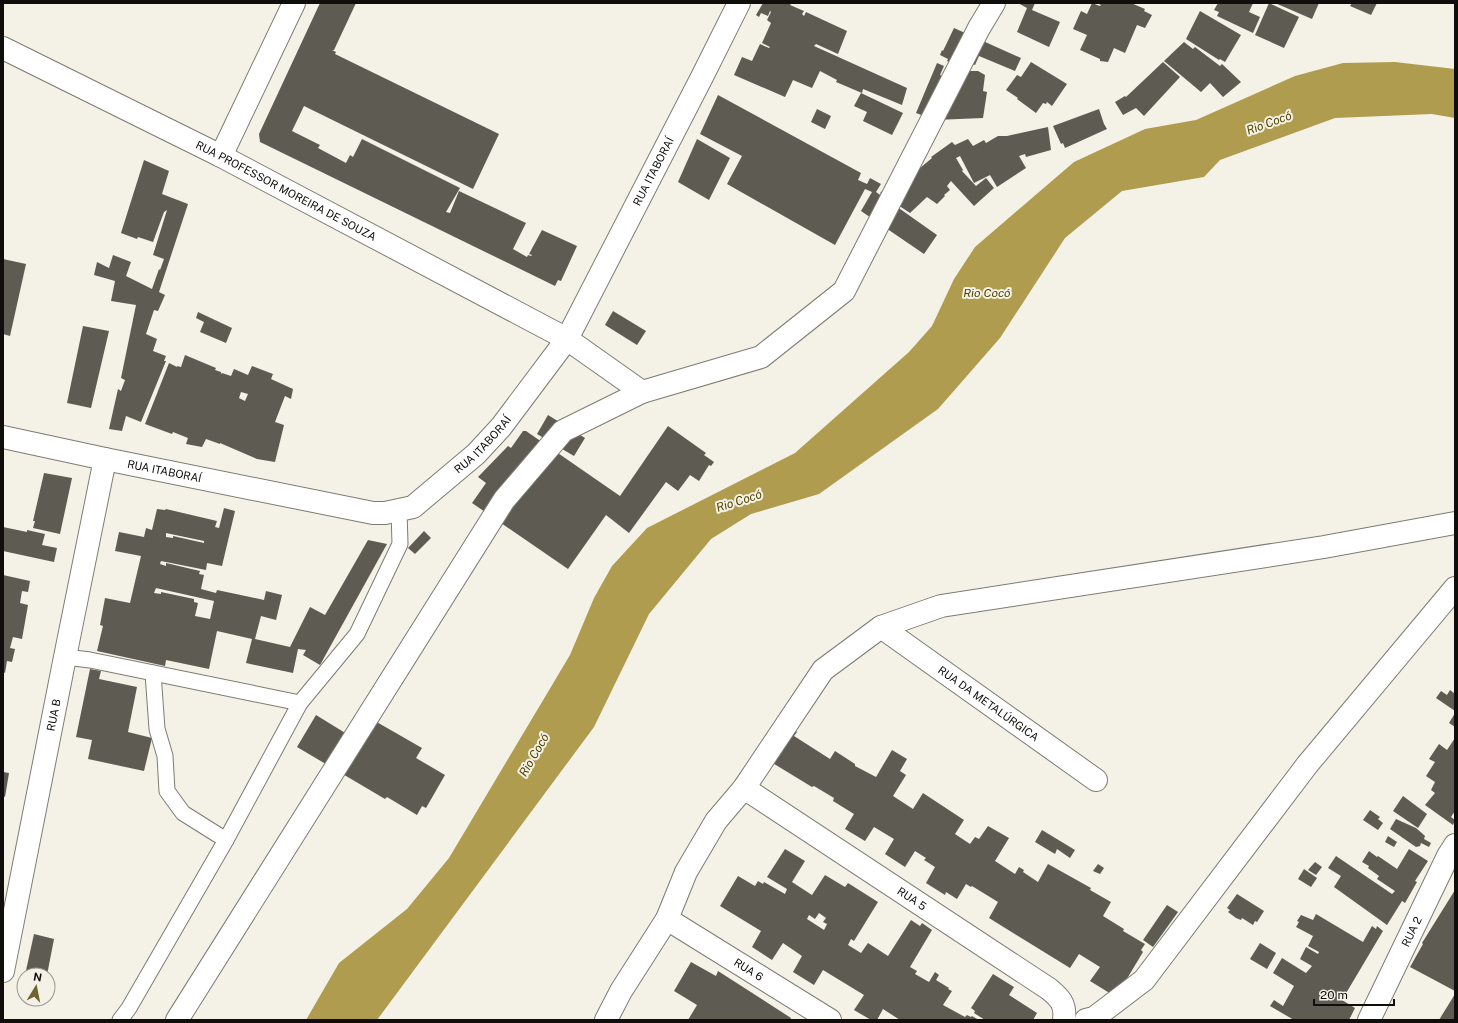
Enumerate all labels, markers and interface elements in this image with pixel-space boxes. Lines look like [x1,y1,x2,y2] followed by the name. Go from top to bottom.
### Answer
[1244,108,1294,138] water label: Rio Cocó
[631,134,676,208] street label: RUA ITABORAÍ
[194,138,378,243] street label: RUA PROFESSOR MOREIRA DE SOUZA
[963,286,1011,300] water label: Rio Cocó
[452,412,514,476] street label: RUA ITABORAÍ
[126,458,204,484] street label: RUA ITABORAÍ
[714,487,764,515] water label: Rio Cocó
[936,664,1041,744] street label: RUA DA METALÚRGICA
[45,698,63,732] street label: RUA B
[516,731,552,779] water label: Rio Cocó
[895,885,929,912] street label: RUA 5
[1399,914,1424,949] street label: RUA 2
[732,956,765,983] street label: RUA 6
[16,967,56,1007] north arrow
[32,970,43,984] text: N
[1314,981,1394,1007] scale bar
[1320,988,1348,1002] text: 20 m

